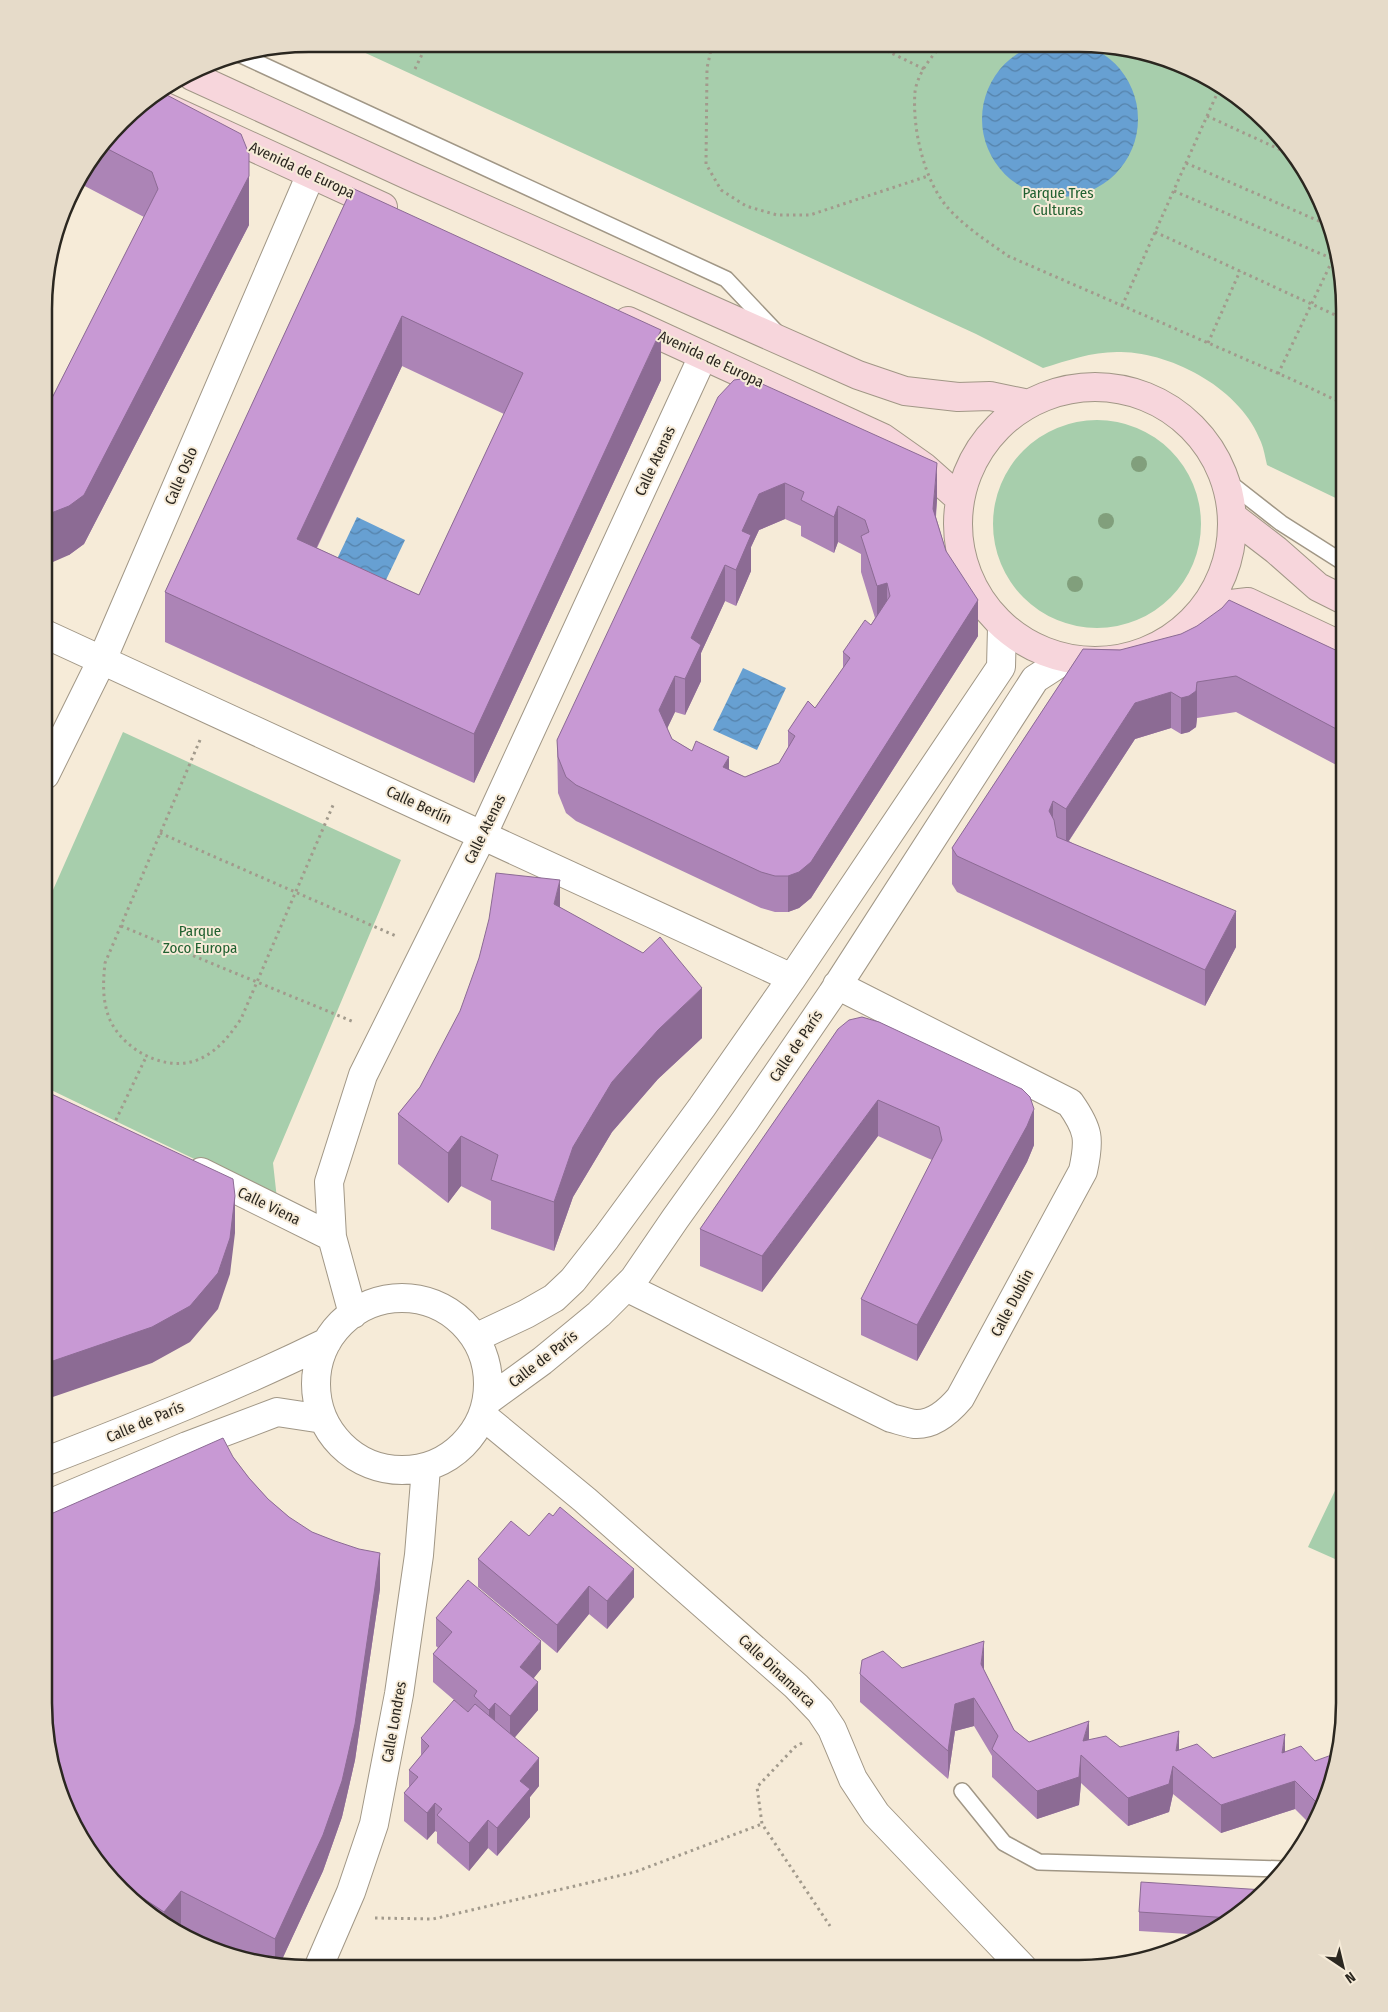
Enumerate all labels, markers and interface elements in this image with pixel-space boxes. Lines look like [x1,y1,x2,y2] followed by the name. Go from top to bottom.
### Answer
[247,138,357,202] street label: Avenida de Europa
[1022,184,1094,219] park label: Parque Tres Culturas
[656,327,766,391] street label: Avenida de Europa
[631,423,679,499] street label: Calle Atenas
[161,444,201,508] street label: Calle Oslo
[383,782,455,828] street label: Calle Berlín
[460,791,510,867] street label: Calle Atenas
[163,922,237,957] park label: Parque Zoco Europa
[766,1007,826,1085] street label: Calle de París
[235,1183,303,1229] street label: Calle Viena
[987,1266,1037,1340] street label: Calle Dublín
[505,1327,581,1391] street label: Calle de París
[104,1398,186,1446] street label: Calle de París
[735,1631,819,1711] street label: Calle Dinamarca
[378,1680,410,1764] street label: Calle Londres
[1318,1942,1368,1992] north arrow
[1342,1968,1358,1987] text: N

